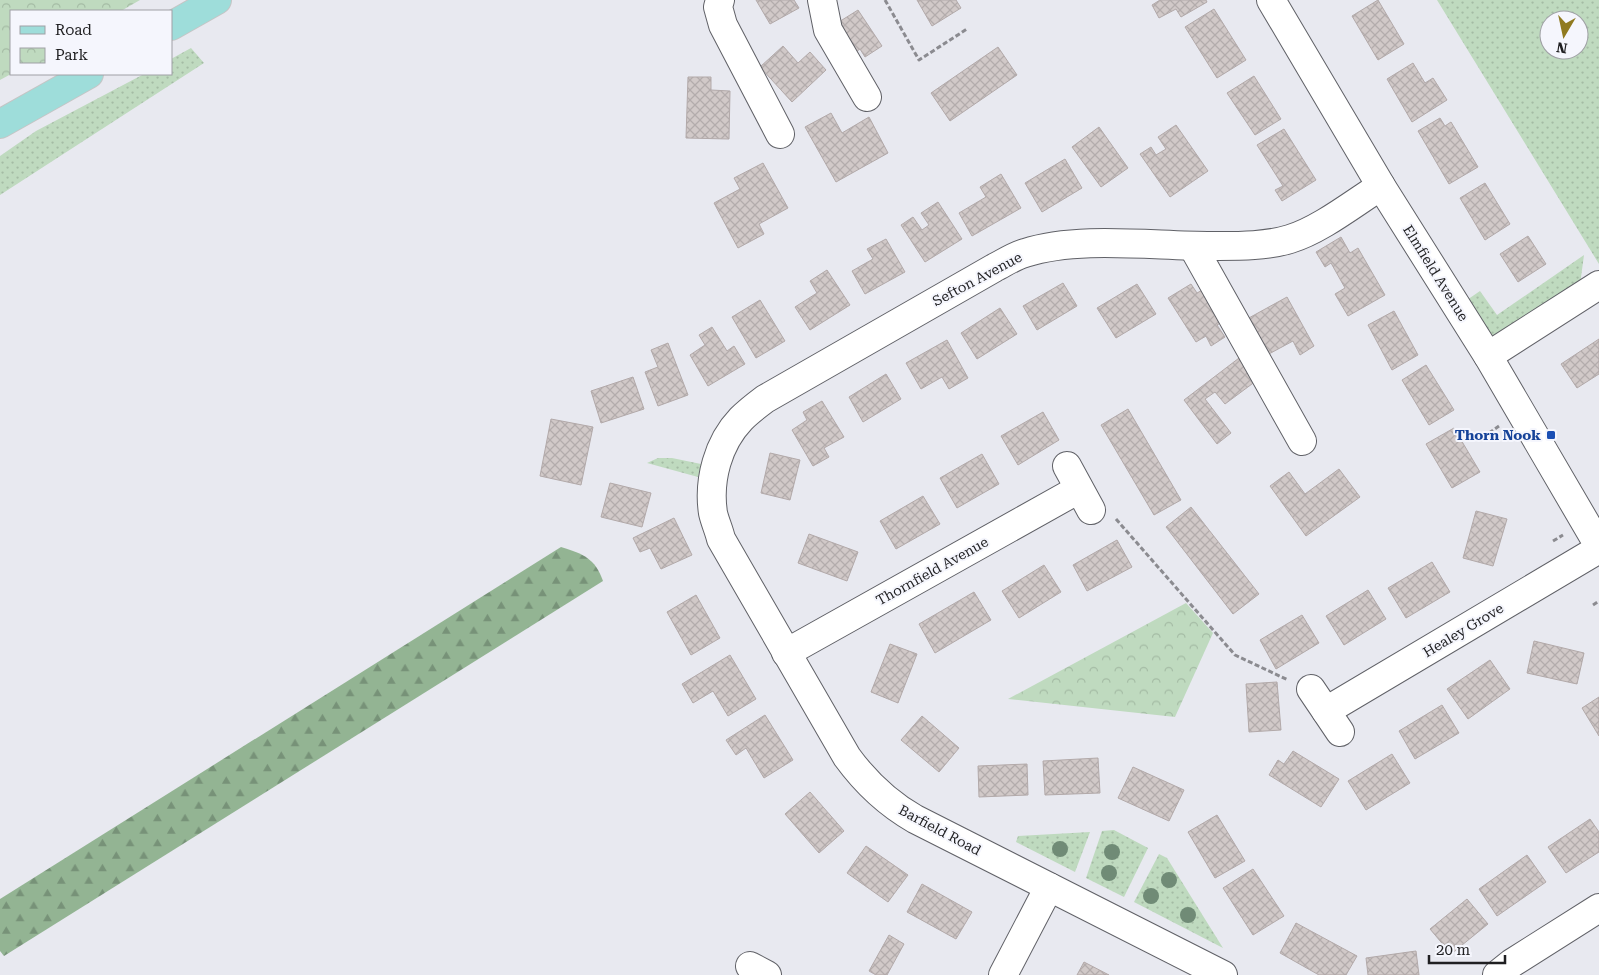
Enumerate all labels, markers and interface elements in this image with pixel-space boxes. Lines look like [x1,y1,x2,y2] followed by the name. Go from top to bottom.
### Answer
[10,10,172,75] legend
[1539,10,1589,60] north arrow
[55,21,92,39] text: Road
[1555,39,1569,57] text: N
[55,46,89,64] text: Park
[1400,222,1472,324] street label: Elmfield Avenue
[930,249,1025,309] street label: Sefton Avenue
[1455,427,1541,443] place label: Thorn Nook
[1545,429,1557,441] marker: Thorn Nook
[873,533,991,608] street label: Thornfield Avenue
[1420,600,1506,660] street label: Healey Grove
[896,802,984,858] street label: Barfield Road
[1429,932,1505,964] scale bar
[1436,941,1471,959] text: 20 m

